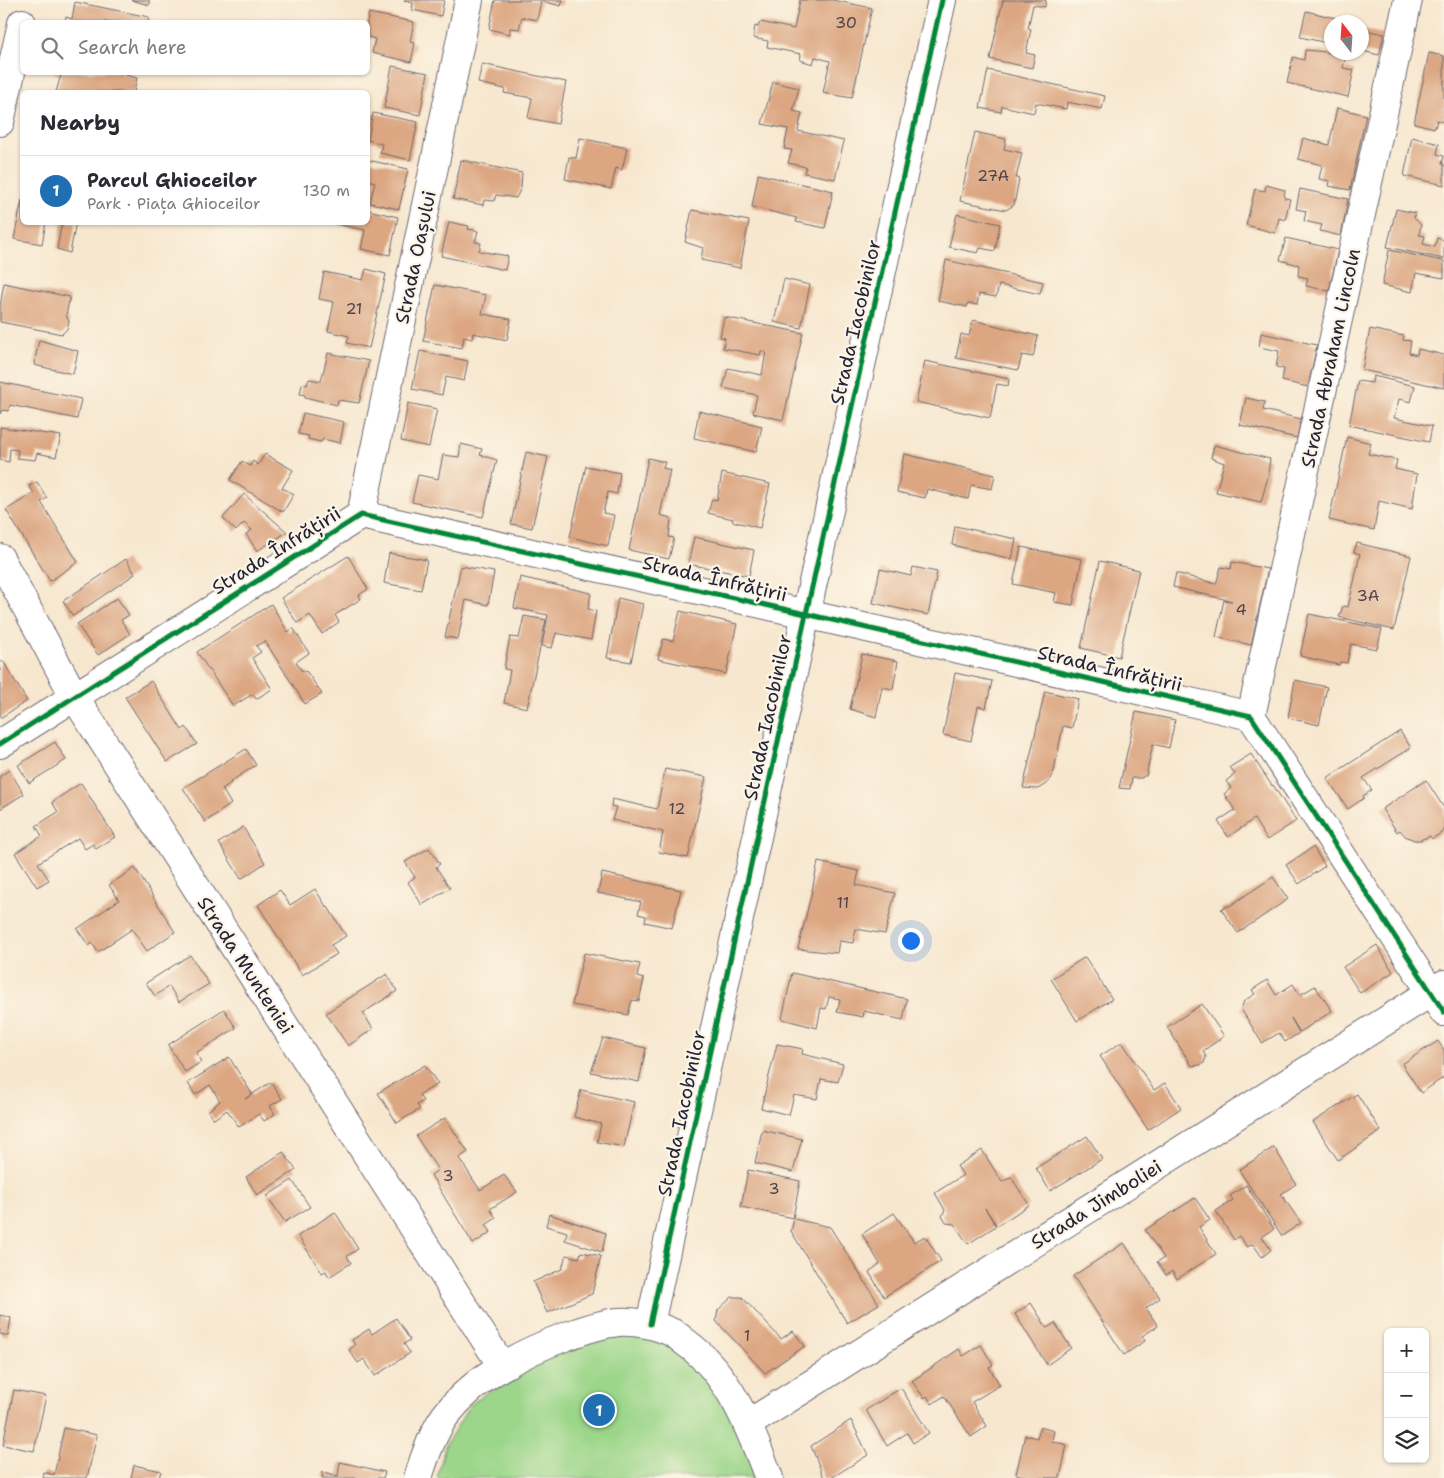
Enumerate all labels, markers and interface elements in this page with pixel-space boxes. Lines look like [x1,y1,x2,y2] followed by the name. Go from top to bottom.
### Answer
[835,12,857,33] house number: 30
[1324,15,1369,60] north arrow
[20,20,370,75] search box
[38,34,66,62] icon: search
[78,35,187,60] text: Search here
[40,109,120,137] text: Nearby
[977,165,1009,186] house number: 27A
[87,168,257,193] text: Parcul Ghioceilor
[52,180,60,201] text: 1
[303,180,350,201] text: 130 m
[389,188,443,326] street label: Strada Oașului
[87,193,261,214] text: Park · Piața Ghioceilor
[824,237,887,407] street label: Strada Iacobinilor
[1295,246,1366,470] street label: Strada Abraham Lincoln
[345,298,363,319] house number: 21
[206,500,346,601] street label: Strada Înfrățirii
[640,549,790,608] street label: Strada Înfrățirii
[1357,585,1379,606] house number: 3A
[1235,599,1247,620] house number: 4
[738,632,797,802] street label: Strada Iacobinilor
[1035,639,1185,698] street label: Strada Înfrățirii
[668,798,686,819] house number: 12
[192,892,299,1039] street label: Strada Munteniei
[837,892,849,913] house number: 11
[898,928,924,954] your location
[652,1028,711,1198] street label: Strada Iacobinilor
[1026,1154,1167,1255] street label: Strada Jimboliei
[442,1165,454,1186] house number: 3
[768,1178,780,1199] house number: 3
[744,1325,750,1346] house number: 1
[1384,1328,1429,1463] map controls
[1384,1328,1429,1373] button: +
[1384,1373,1429,1418] button: −
[583,1391,615,1429] pin: 1
[1384,1418,1429,1463] button: layers

